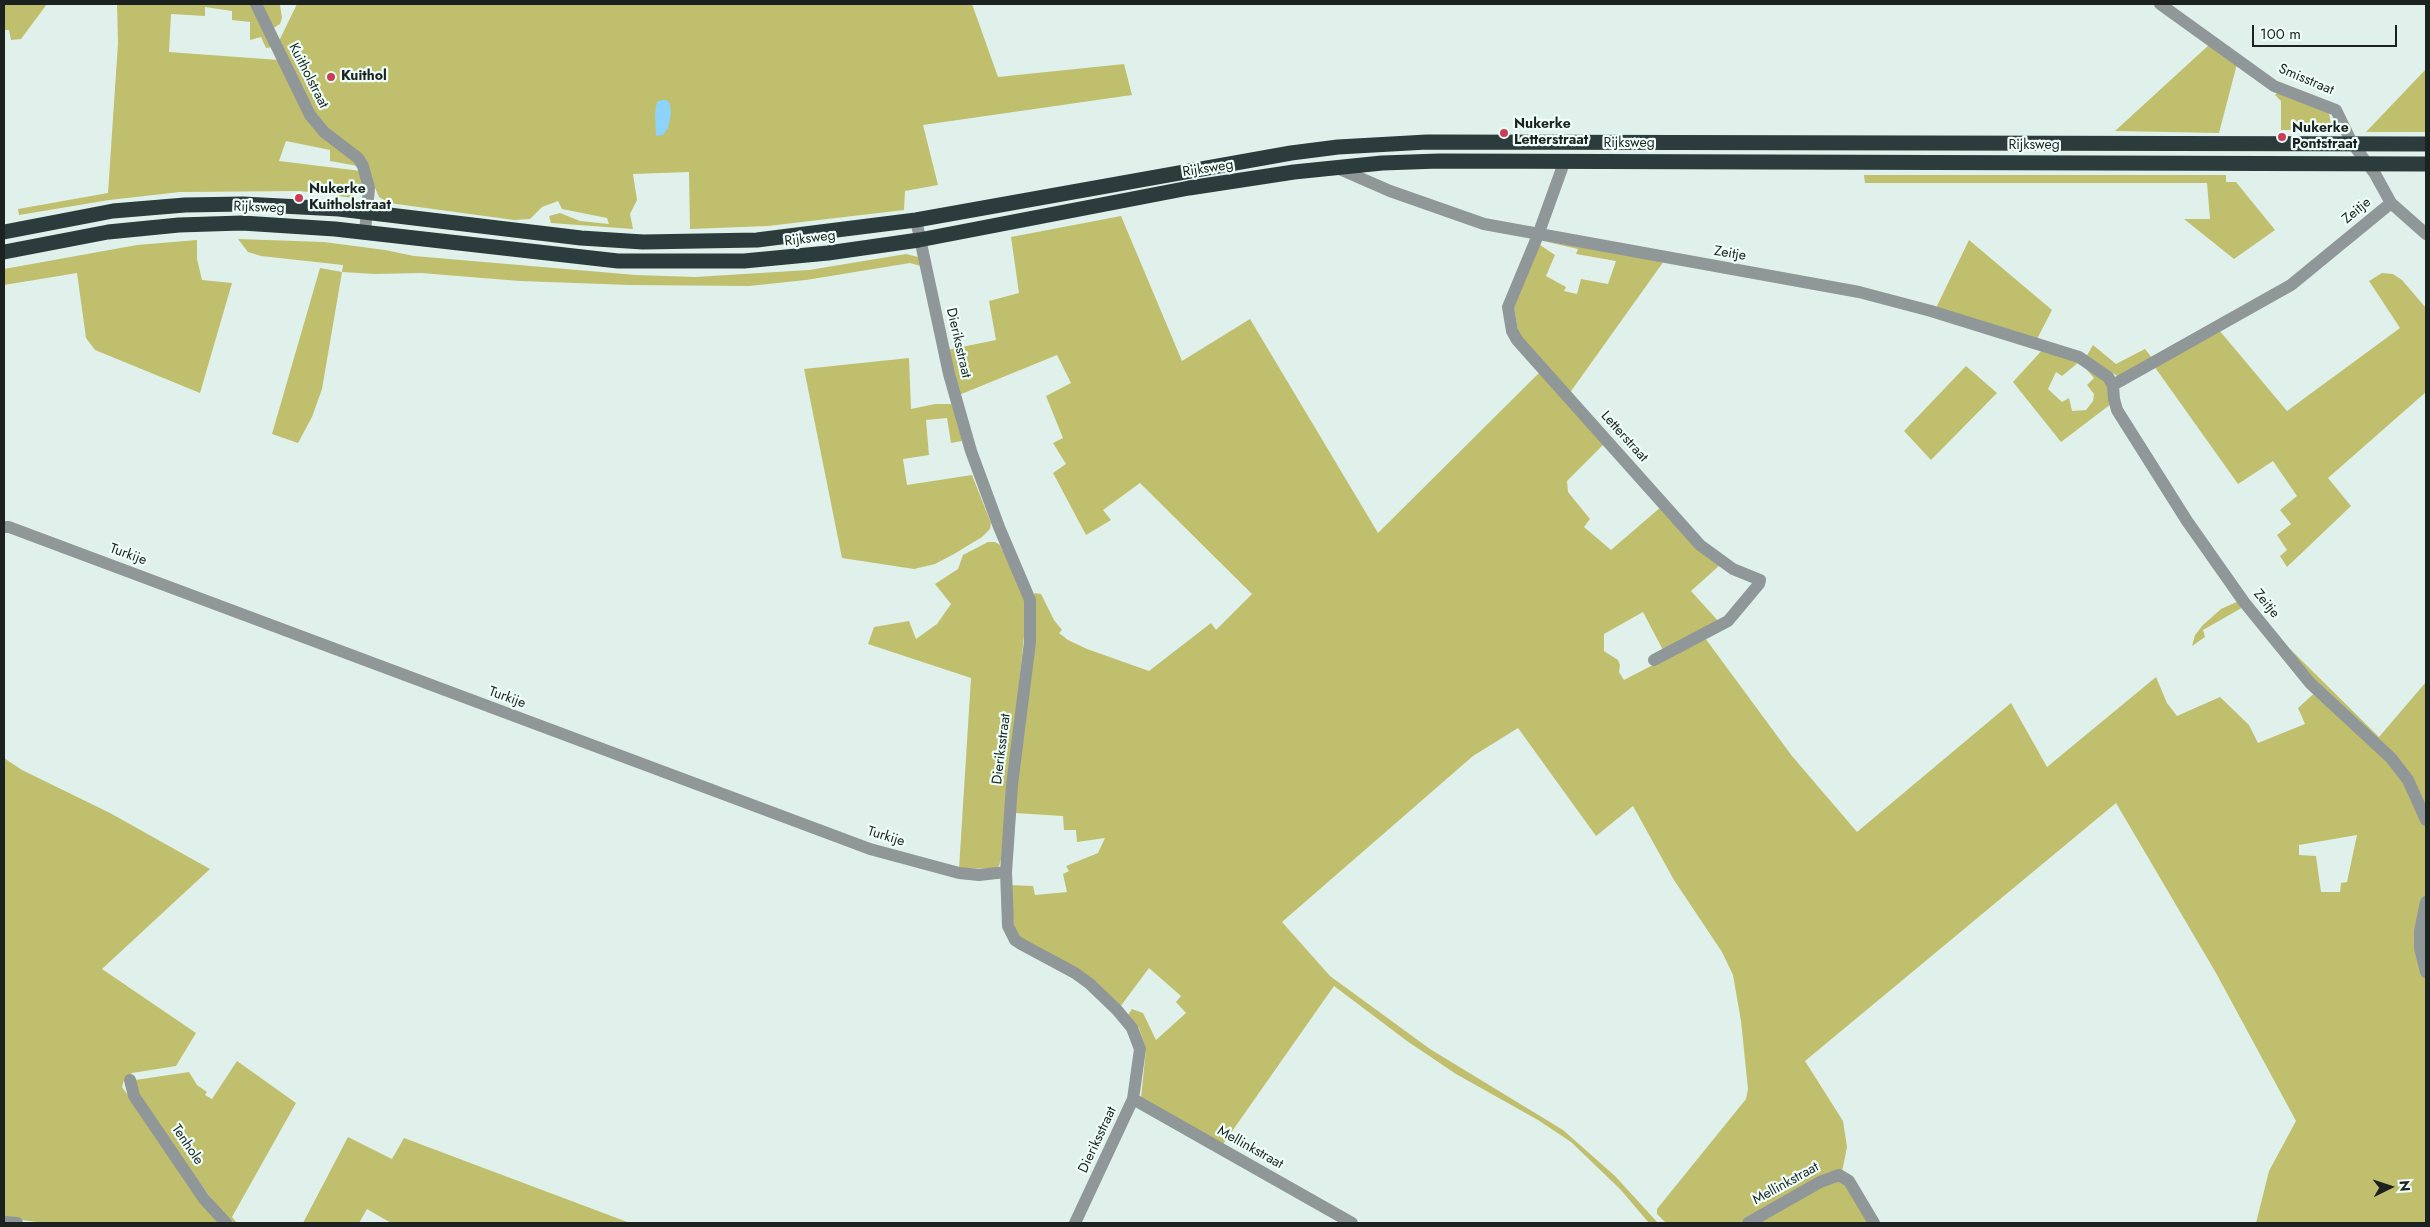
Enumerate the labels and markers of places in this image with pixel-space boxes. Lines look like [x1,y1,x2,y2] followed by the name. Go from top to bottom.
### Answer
[341,69,387,85] place label: Kuithol
[325,71,337,83] marker: Kuithol
[1514,117,1588,150] place label: Nukerke Letterstraat
[2292,121,2357,154] place label: Nukerke Pontstraat
[1498,127,1510,139] marker: Nukerke Letterstraat
[2276,131,2288,143] marker: Nukerke Pontstraat
[309,182,391,214] place label: Nukerke Kuitholstraat
[293,192,305,204] marker: Nukerke Kuitholstraat

